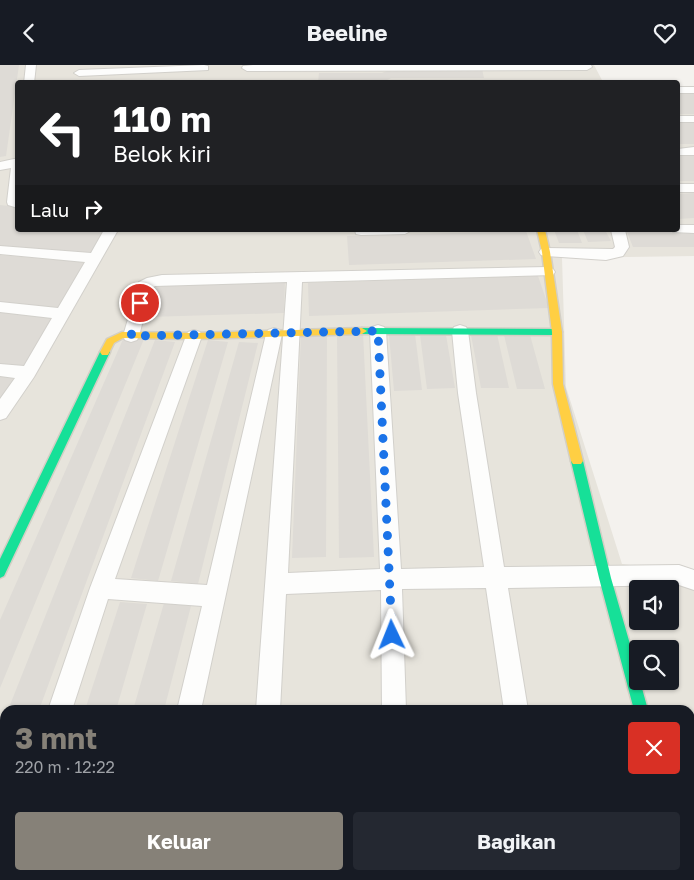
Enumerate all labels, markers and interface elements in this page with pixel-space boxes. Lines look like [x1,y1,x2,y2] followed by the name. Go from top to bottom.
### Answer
[15,19,43,47] icon: back
[306,19,388,46] text: Beeline
[651,19,679,47] icon: heart
[113,98,211,140] text: 110 m
[30,100,95,165] icon: left
[113,140,211,167] text: Belok kiri
[79,195,107,223] icon: right
[30,198,69,221] text: Lalu
[119,282,161,324] pin
[126,289,154,317] icon: arrive
[629,580,679,690] map controls
[629,580,679,630] button: sound
[365,608,417,660] position arrow
[629,640,679,690] button: search
[15,720,97,756] text: 3 mnt
[628,722,680,774] button: close
[15,757,115,777] text: 220 m · 12:22
[15,812,343,870] button: Keluar
[353,812,680,870] button: Bagikan

